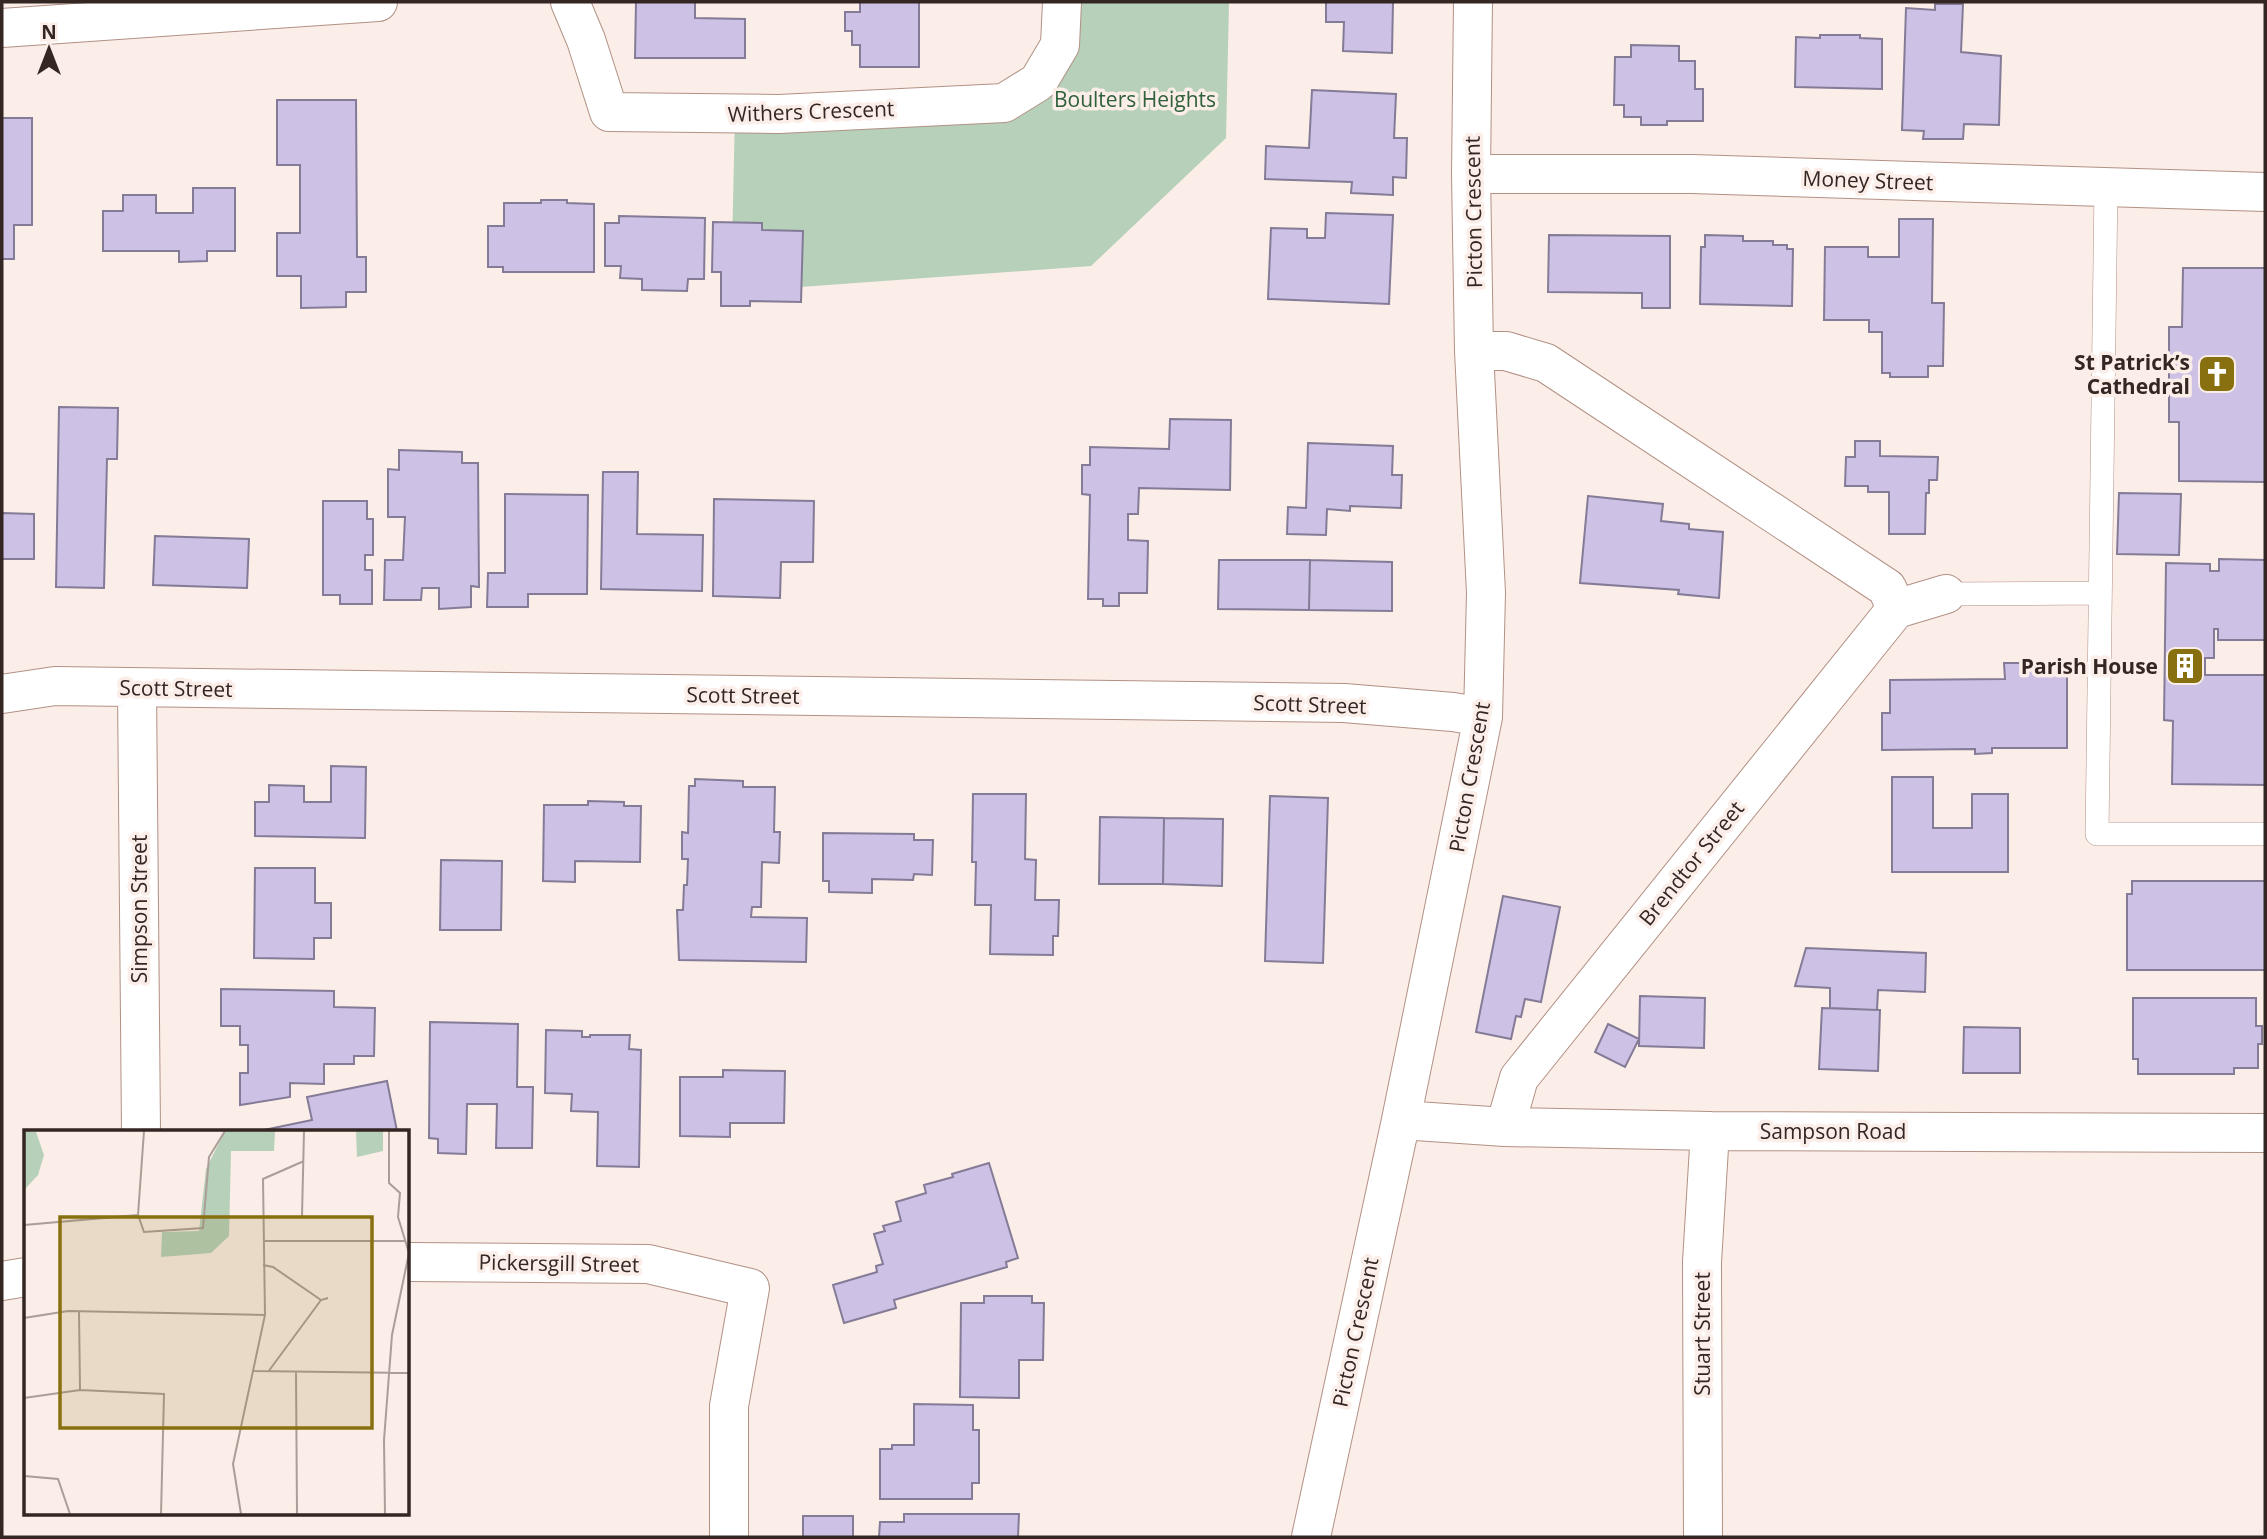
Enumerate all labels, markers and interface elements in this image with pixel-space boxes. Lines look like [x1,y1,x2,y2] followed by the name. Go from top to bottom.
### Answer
[14,14,84,84] north arrow
[41,19,57,45] text: N
[1054,85,1216,113] park label: Boulters Heights
[727,94,895,128] street label: Withers Crescent
[1458,136,1488,288] street label: Picton Crescent
[1802,164,1934,196] street label: Money Street
[2074,348,2190,400] place label: St Patrick’s Cathedral
[2196,353,2238,395] church icon: St Patrick’s Cathedral
[2164,645,2206,687] building icon: Parish House
[2021,652,2158,680] place label: Parish House
[119,673,233,703] street label: Scott Street
[686,680,800,710] street label: Scott Street
[1253,688,1367,720] street label: Scott Street
[1442,700,1496,854] street label: Picton Crescent
[1632,795,1750,931] street label: Brendtor Street
[125,835,153,983] street label: Simpson Street
[1760,1117,1906,1145] street label: Sampson Road
[24,1130,410,1514] inset map
[478,1248,640,1278] street label: Pickersgill Street
[1325,1255,1385,1409] street label: Picton Crescent
[1688,1272,1716,1396] street label: Stuart Street

